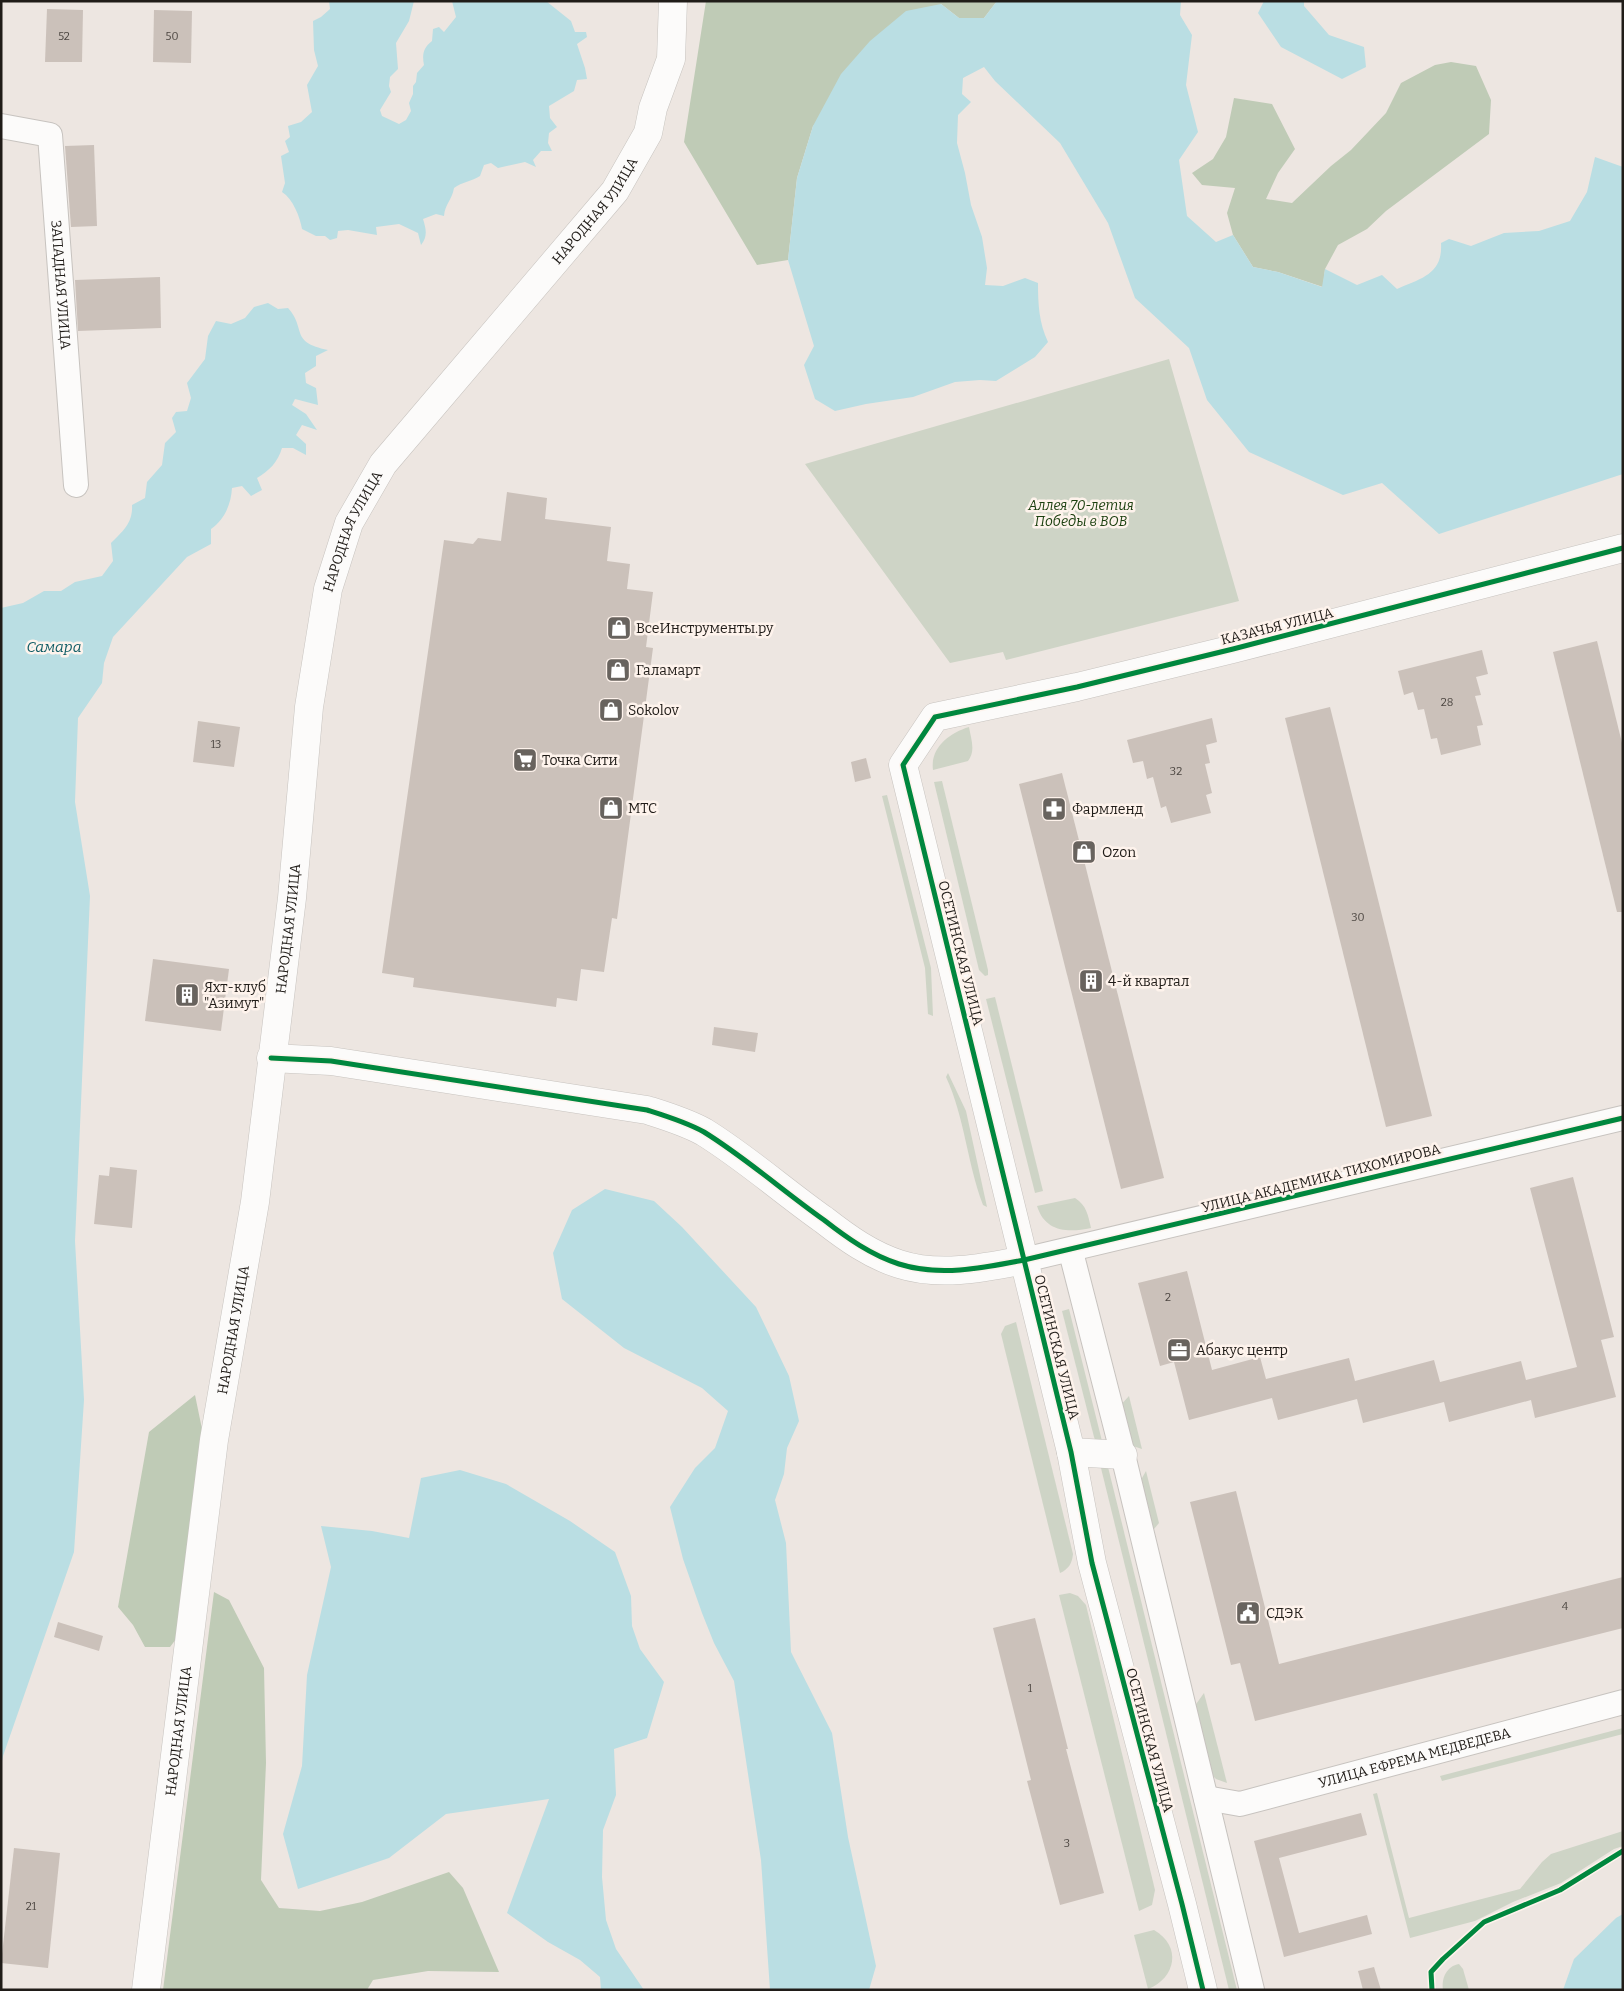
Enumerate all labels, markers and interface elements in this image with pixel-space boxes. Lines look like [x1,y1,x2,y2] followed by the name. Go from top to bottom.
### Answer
[58,30,70,43] house number: 52
[166,30,178,43] house number: 50
[549,154,641,268] street label: НАРОДНАЯ УЛИЦА
[47,220,74,350] street label: ЗАПАДНАЯ УЛИЦА
[320,468,386,594] street label: НАРОДНАЯ УЛИЦА
[1027,497,1134,530] park label: Аллея 70-летия Победы в ВОВ
[1219,604,1335,649] street label: КАЗАЧЬЯ УЛИЦА
[606,615,632,641] shop icon: ВсеИнструменты.ру
[636,620,774,637] place label: ВсеИнструменты.ру
[26,638,82,656] water label: Самара
[605,657,631,683] shop icon: Галамарт
[636,662,700,679] place label: Галамарт
[1441,696,1453,709] house number: 28
[598,697,624,723] shop icon: Sokolov
[628,702,680,719] place label: Sokolov
[211,738,221,751] house number: 13
[512,747,538,773] supermarket icon: Точка Сити
[542,752,618,769] place label: Точка Сити
[1170,765,1182,778] house number: 32
[598,795,624,821] shop icon: МТС
[1041,796,1067,822] pharmacy icon: Фармленд
[628,800,657,817] place label: МТС
[1072,801,1144,818] place label: Фармленд
[1071,839,1097,865] shop icon: Ozon
[1102,844,1136,861] place label: Ozon
[272,863,304,995] street label: НАРОДНАЯ УЛИЦА
[934,879,987,1027] street label: ОСЕТИНСКАЯ УЛИЦА
[1351,911,1365,924] house number: 30
[1078,968,1104,994] building icon: 4-й квартал
[1108,973,1189,990] place label: 4-й квартал
[204,979,266,1012] place label: Яхт-клуб "Азимут"
[174,982,200,1008] building icon: Яхт-клуб "Азимут"
[1200,1141,1442,1216] street label: УЛИЦА АКАДЕМИКА ТИХОМИРОВА
[214,1264,253,1396] street label: НАРОДНАЯ УЛИЦА
[1030,1273,1083,1421] street label: ОСЕТИНСКАЯ УЛИЦА
[1165,1291,1171,1304] house number: 2
[1166,1337,1192,1363] office icon: Абакус центр
[1196,1342,1288,1359] place label: Абакус центр
[1235,1600,1261,1626] public building icon: СДЭК
[1562,1600,1569,1613] house number: 4
[1266,1605,1303,1622] place label: СДЭК
[162,1665,195,1797] street label: НАРОДНАЯ УЛИЦА
[1122,1666,1177,1814] street label: ОСЕТИНСКАЯ УЛИЦА
[1028,1682,1033,1695] house number: 1
[1317,1724,1513,1792] street label: УЛИЦА ЕФРЕМА МЕДВЕДЕВА
[1064,1837,1070,1850] house number: 3
[26,1900,37,1913] house number: 21

